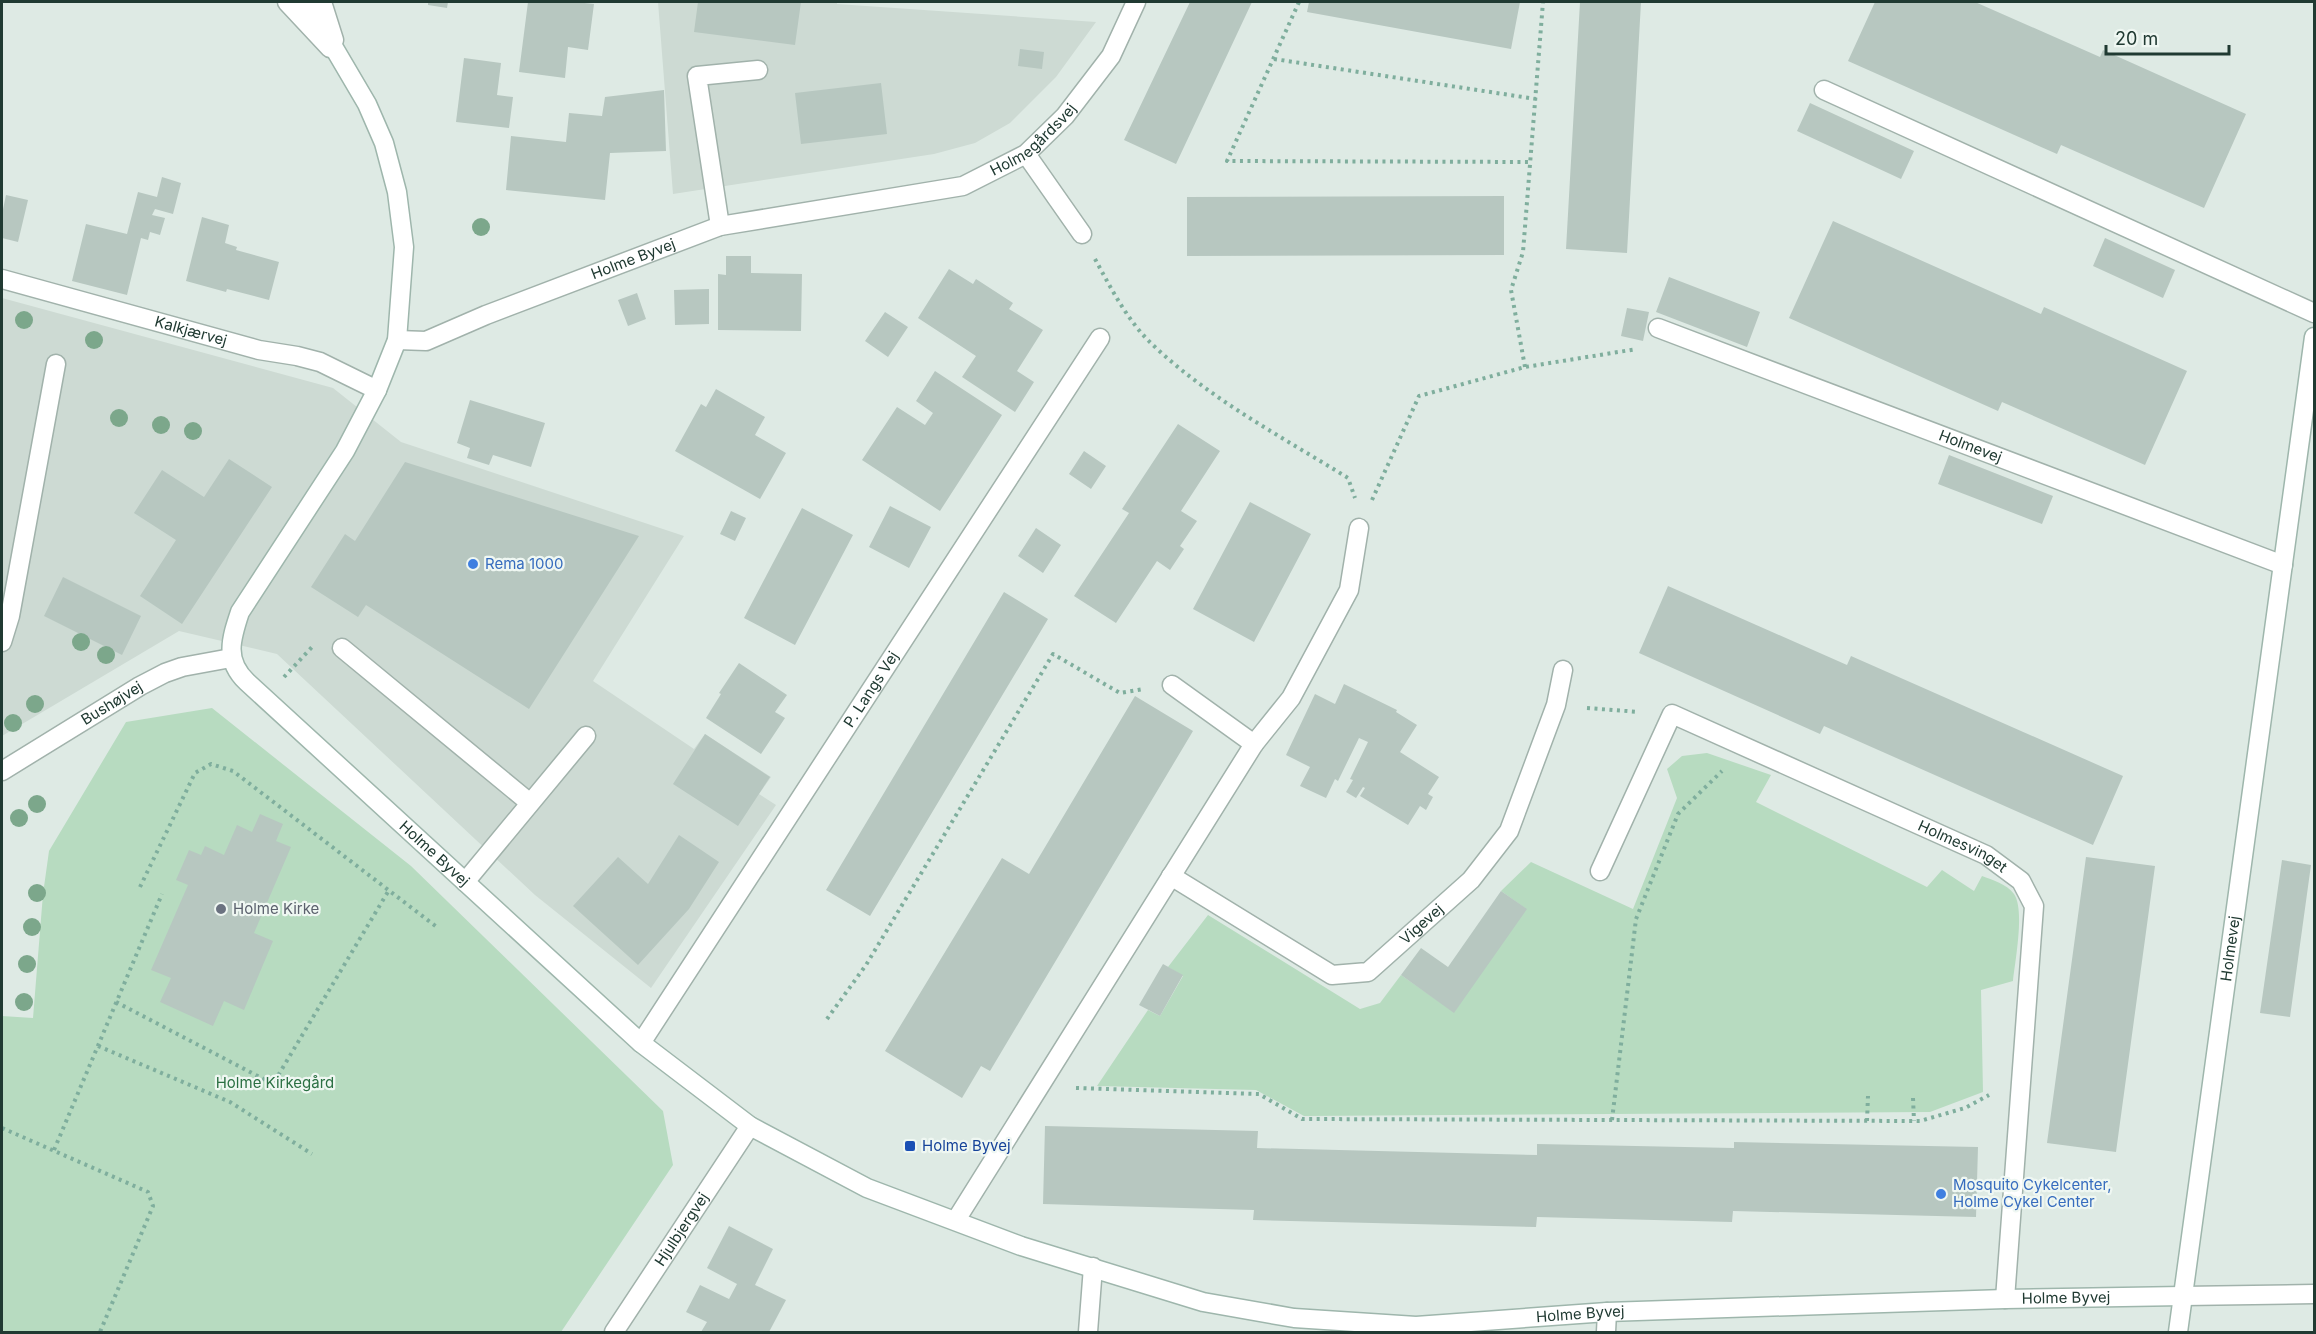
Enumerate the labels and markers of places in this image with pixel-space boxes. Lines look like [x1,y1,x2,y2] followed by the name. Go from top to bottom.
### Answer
[485,554,563,573] place label: Rema 1000
[466,557,480,571] marker: Rema 1000
[233,899,319,918] place label: Holme Kirke
[214,902,228,916] marker: Holme Kirke
[922,1136,1011,1155] place label: Holme Byvej
[903,1139,917,1153] marker: Holme Byvej
[1953,1175,2112,1211] place label: Mosquito Cykelcenter, Holme Cykel Center
[1934,1187,1948,1201] marker: Mosquito Cykelcenter, Holme Cykel Center

